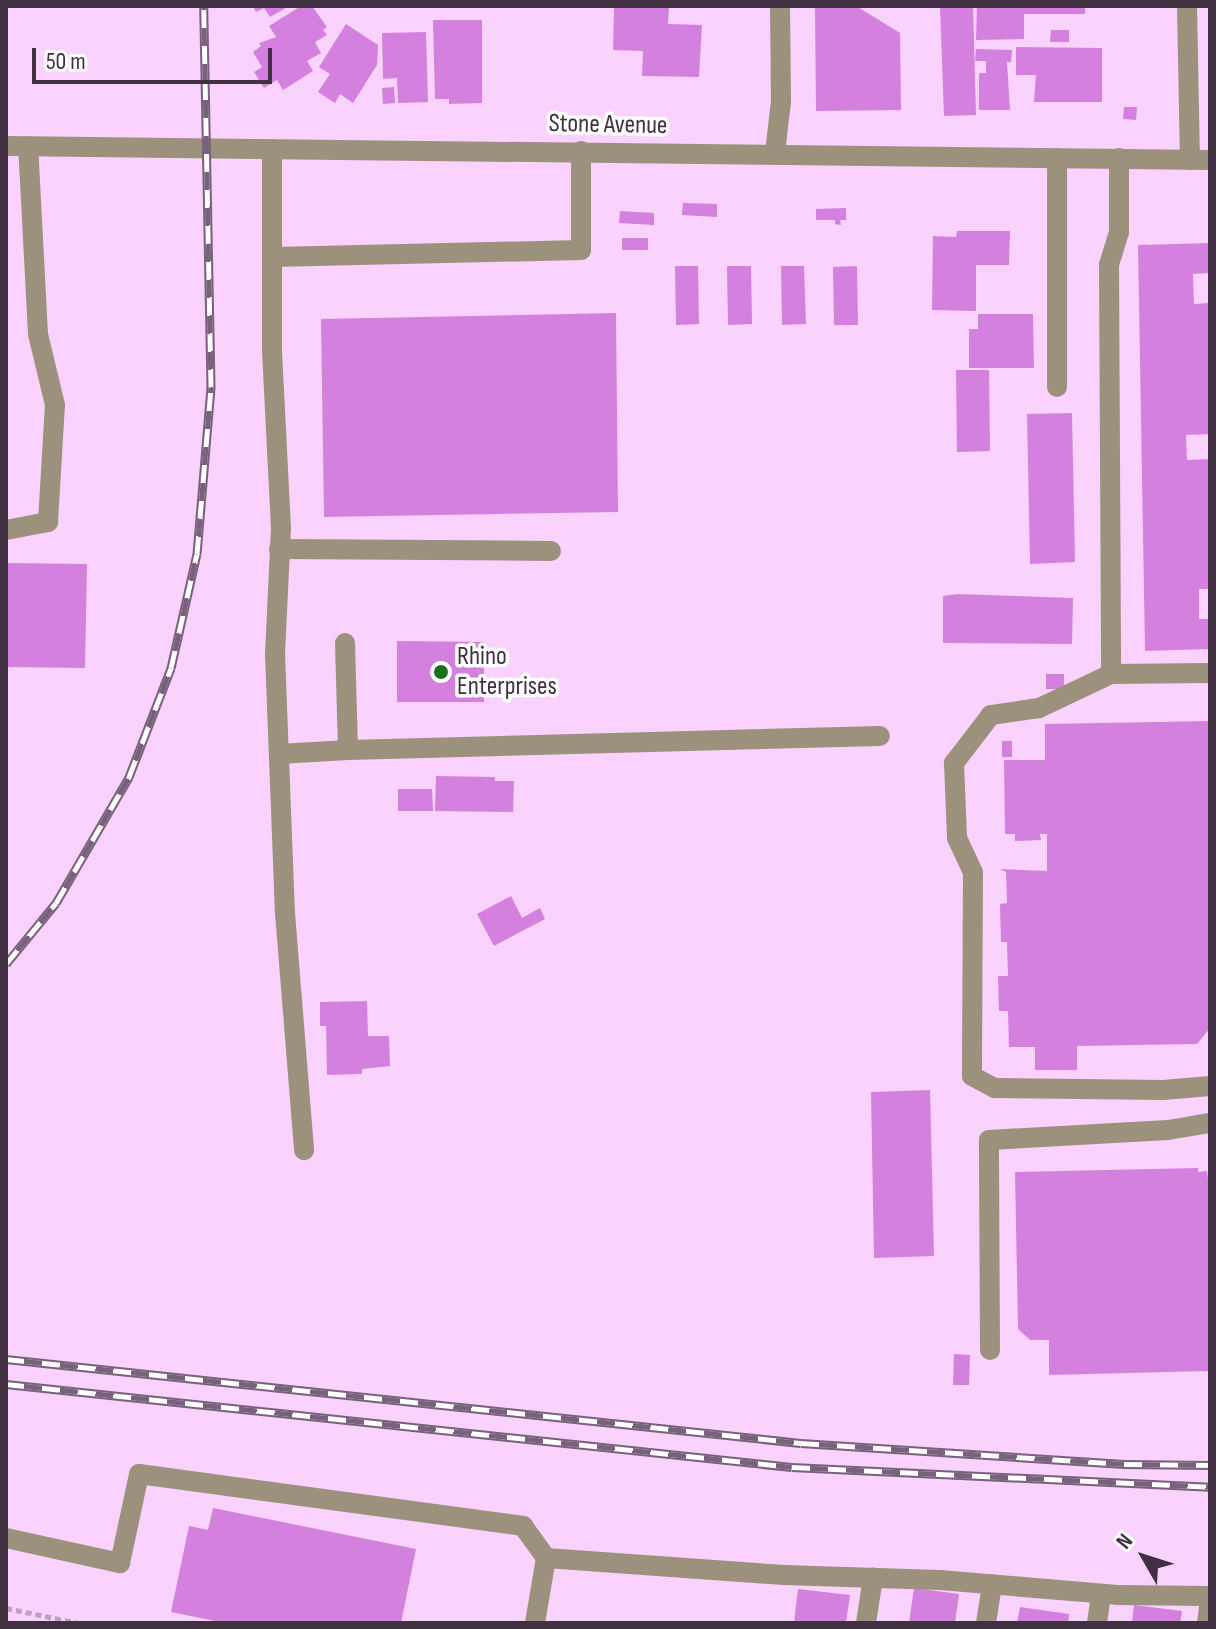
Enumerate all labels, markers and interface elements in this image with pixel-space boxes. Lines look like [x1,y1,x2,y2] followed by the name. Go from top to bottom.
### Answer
[36,32,276,82] scale bar
[46,47,86,76] text: 50 m
[548,108,668,142] street label: Stone Avenue
[457,641,557,702] place label: Rhino Enterprises
[432,663,450,681] marker: Rhino Enterprises
[1104,1517,1184,1597] north arrow
[1111,1529,1139,1555] text: N

